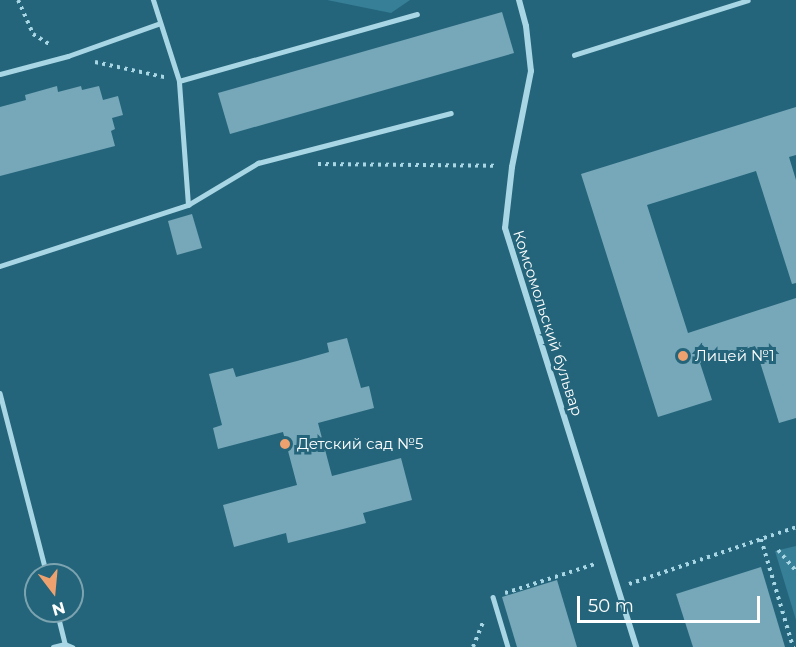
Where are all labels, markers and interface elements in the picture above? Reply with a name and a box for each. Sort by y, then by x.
street label: Комсомольский бульвар [509,228,587,418]
place label: Лицей №1 [695,347,775,365]
marker: Лицей №1 [676,349,690,363]
place label: Детский сад №5 [297,435,423,453]
marker: Детский сад №5 [278,437,292,451]
north arrow [24,563,84,623]
scale bar [580,584,763,622]
text: 50 m [588,595,634,617]
text: N [50,598,67,620]

